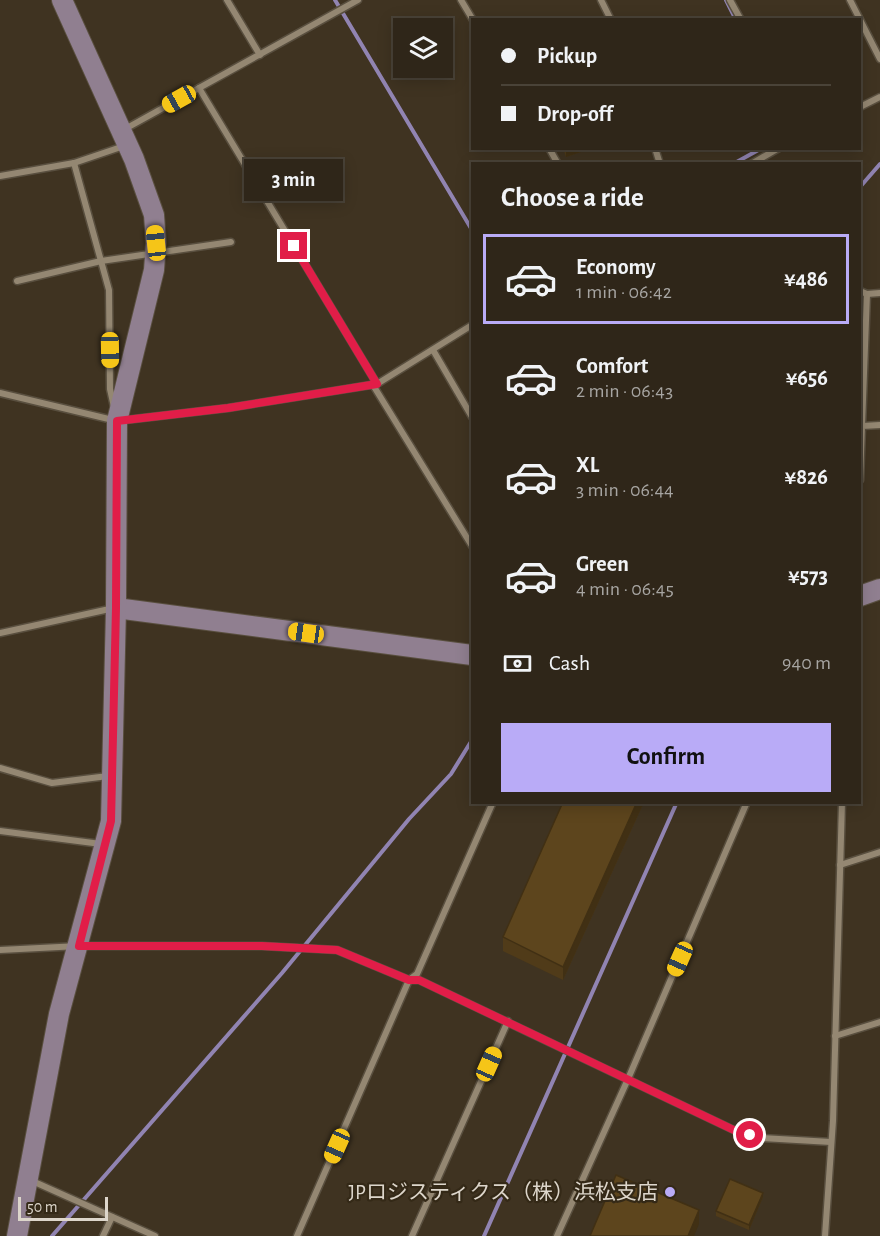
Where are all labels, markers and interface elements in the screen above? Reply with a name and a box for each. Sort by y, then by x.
map controls [393,18,453,78]
button: layers [393,18,453,78]
text: Pickup [537,45,597,67]
car [159,82,199,116]
text: Drop-off [537,103,613,125]
callout: 3 min [244,159,344,201]
text: 3 min [272,170,315,190]
text: Choose a ride [501,184,644,211]
car [145,224,167,262]
route end [280,232,307,259]
icon: car [504,252,558,306]
text: Economy [576,256,656,278]
text: ¥486 [784,268,828,290]
text: 1 min · 06:42 [576,282,672,302]
car [101,332,119,368]
icon: car [504,351,558,405]
text: Comfort [576,355,648,377]
text: ¥656 [786,367,828,389]
text: 2 min · 06:43 [576,381,673,401]
icon: car [504,450,558,504]
text: XL [576,454,599,476]
text: ¥826 [785,466,828,488]
text: 3 min · 06:44 [576,480,674,500]
icon: car [504,549,558,603]
text: Green [576,553,629,575]
text: ¥573 [788,565,828,587]
text: 4 min · 06:45 [576,579,674,599]
car [287,622,325,644]
icon: cash [501,647,534,680]
text: Cash [549,652,590,674]
text: 940 m [782,653,831,673]
button: Confirm [501,723,831,792]
car [664,939,696,979]
car [473,1044,505,1084]
route start [736,1121,763,1148]
car [321,1126,353,1166]
place label: JPロジスティクス（株）浜松支店 [348,1181,658,1203]
marker: JPロジスティクス（株）浜松支店 [663,1185,677,1199]
scale bar [18,1194,108,1222]
text: 50 m [27,1199,58,1215]

